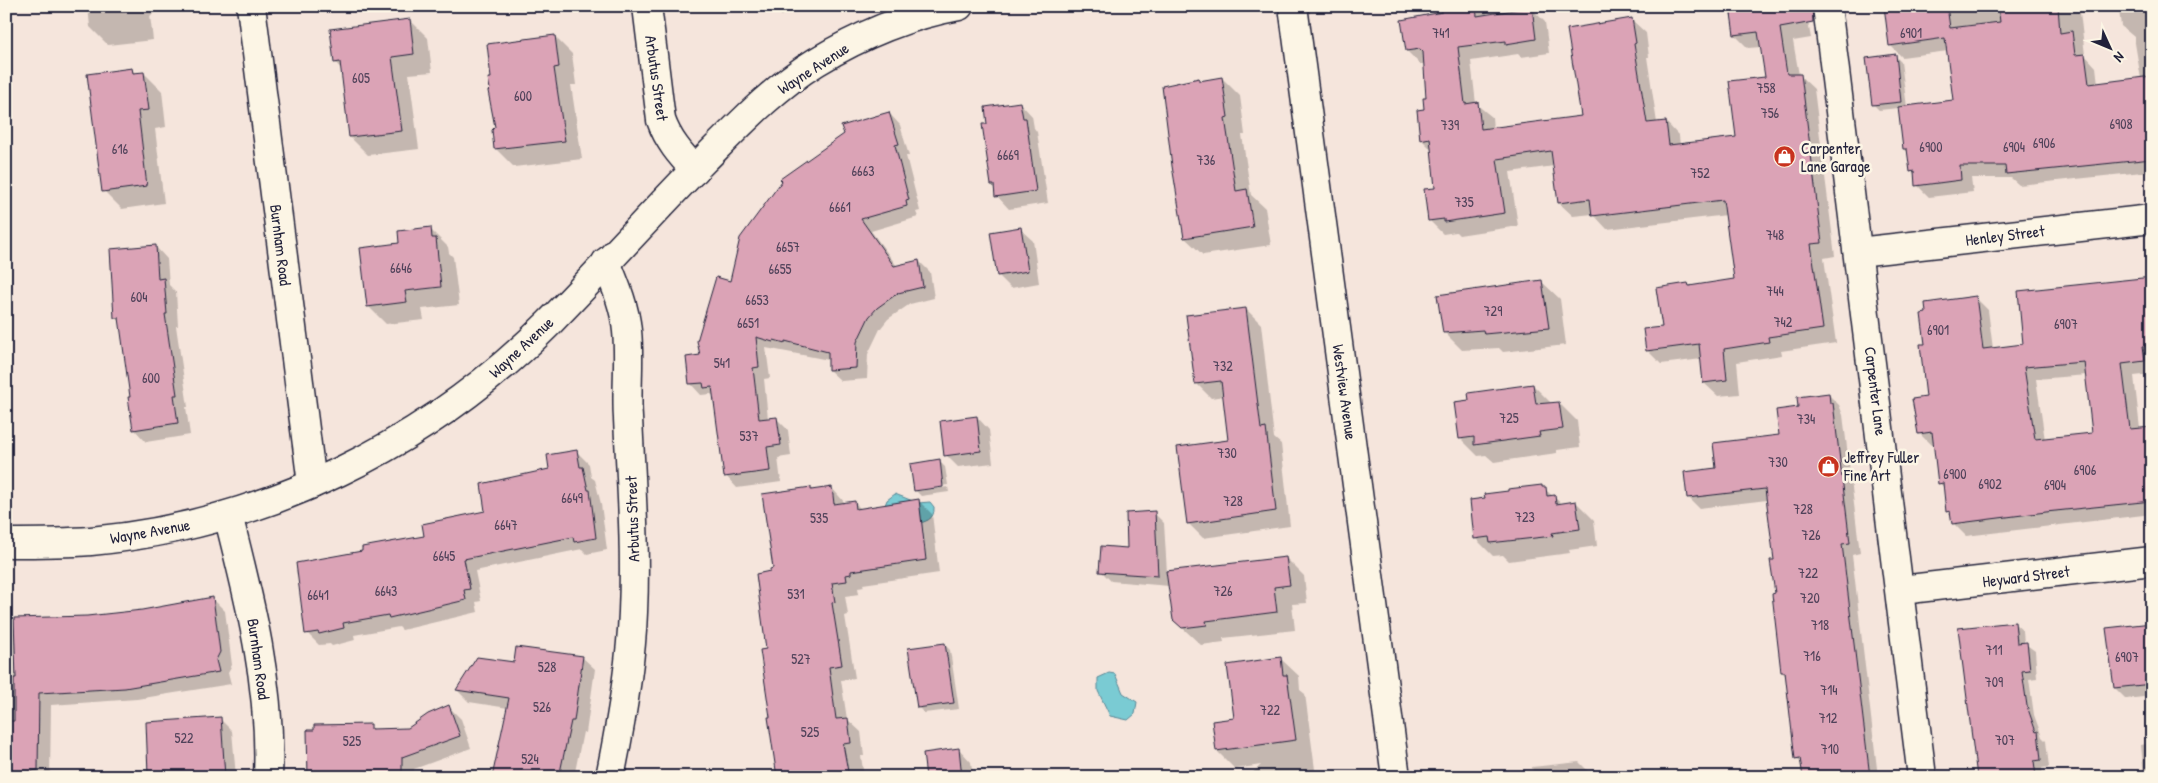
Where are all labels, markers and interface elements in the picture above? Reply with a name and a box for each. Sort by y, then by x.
north arrow [2086,22,2136,72]
house number: 741 [1432,23,1450,42]
house number: 6901 [1900,23,1922,42]
street label: Arbutus Street [640,34,674,123]
street label: Wayne Avenue [773,36,853,99]
text: N [2110,48,2129,67]
house number: 605 [352,68,370,87]
house number: 758 [1757,78,1775,97]
house number: 600 [514,86,532,105]
house number: 756 [1761,103,1780,122]
house number: 6908 [2109,114,2133,133]
house number: 739 [1441,115,1459,134]
house number: 6906 [2033,133,2056,152]
place label: Carpenter Lane Garage [1801,137,1871,177]
house number: 6900 [1919,137,1943,156]
house number: 6904 [2003,137,2025,156]
house number: 616 [112,139,129,158]
house number: 6669 [997,145,1019,164]
shop icon: Carpenter Lane Garage [1773,145,1797,169]
house number: 736 [1197,150,1216,169]
house number: 6663 [851,161,875,180]
house number: 752 [1690,163,1710,182]
house number: 735 [1454,192,1474,211]
house number: 6661 [829,197,851,216]
street label: Burnham Road [265,203,297,287]
street label: Henley Street [1964,219,2046,251]
house number: 748 [1766,225,1784,244]
house number: 6657 [776,237,800,256]
house number: 6646 [390,258,412,277]
house number: 6655 [768,259,792,278]
house number: 744 [1766,281,1784,300]
house number: 604 [130,287,148,306]
house number: 6653 [745,290,769,309]
house number: 729 [1484,301,1502,320]
street label: Wayne Avenue [484,311,558,383]
house number: 742 [1774,312,1793,331]
house number: 6651 [737,313,759,332]
house number: 6907 [2054,314,2078,333]
house number: 6901 [1927,320,1949,339]
street label: Westview Avenue [1327,343,1363,442]
street label: Carpenter Lane [1860,345,1892,437]
house number: 541 [714,353,730,372]
house number: 732 [1213,356,1233,375]
house number: 600 [142,368,160,387]
house number: 725 [1499,408,1519,427]
house number: 734 [1797,409,1815,428]
house number: 537 [739,426,759,445]
house number: 730 [1217,443,1237,462]
place label: Jeffrey Fuller Fine Art [1843,446,1920,486]
house number: 730 [1768,452,1788,471]
shop icon: Jeffrey Fuller Fine Art [1816,454,1840,478]
house number: 6906 [2074,460,2097,479]
house number: 6900 [1943,464,1967,483]
house number: 6902 [1978,474,2002,493]
street label: Arbutus Street [619,475,644,562]
house number: 6904 [2044,475,2066,494]
house number: 6649 [561,488,583,507]
house number: 728 [1223,491,1243,510]
house number: 728 [1793,499,1813,518]
house number: 723 [1515,507,1535,526]
house number: 535 [810,508,828,527]
street label: Wayne Avenue [108,513,192,549]
house number: 6647 [494,515,518,534]
house number: 726 [1801,525,1821,544]
house number: 6645 [433,546,455,565]
street label: Heyward Street [1981,560,2071,592]
house number: 722 [1798,563,1818,582]
house number: 6643 [375,581,397,600]
house number: 726 [1213,581,1233,600]
house number: 531 [787,584,805,603]
house number: 6641 [307,585,329,604]
house number: 720 [1800,588,1820,607]
house number: 718 [1811,615,1829,634]
street label: Burnham Road [242,617,276,701]
house number: 711 [1985,640,2003,659]
house number: 716 [1803,646,1821,665]
house number: 6907 [2115,647,2139,666]
house number: 527 [791,649,811,668]
house number: 528 [538,657,556,676]
house number: 709 [1985,672,2003,691]
house number: 714 [1820,680,1838,699]
house number: 526 [533,697,551,716]
house number: 722 [1260,700,1280,719]
house number: 712 [1819,708,1838,727]
house number: 525 [801,722,819,741]
house number: 522 [174,728,194,747]
house number: 707 [1995,730,2015,749]
house number: 525 [343,731,361,750]
house number: 710 [1821,739,1839,758]
house number: 524 [521,749,539,768]

